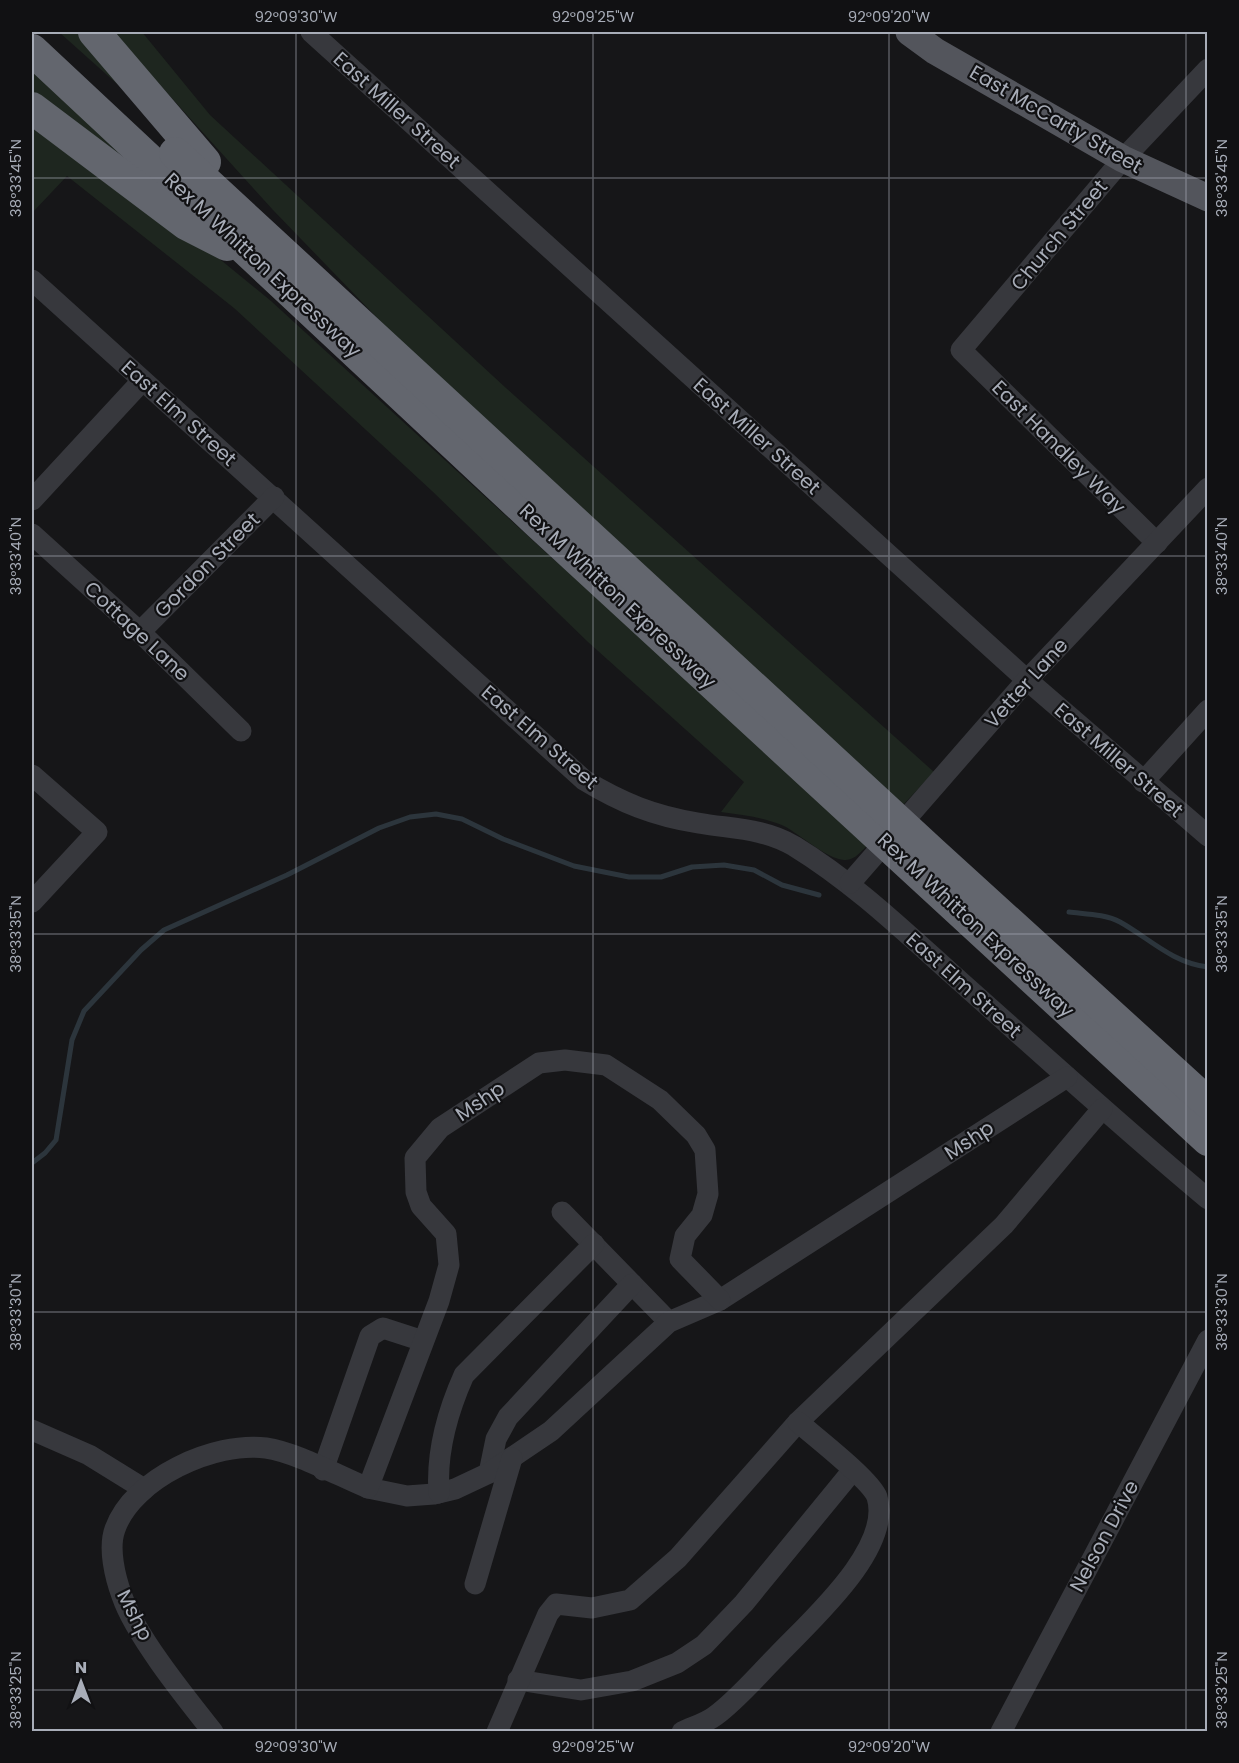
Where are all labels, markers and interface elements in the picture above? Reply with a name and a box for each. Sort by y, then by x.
text: 92°09'30"W [255,6,338,27]
text: 92°09'25"W [552,6,635,27]
text: 92°09'20"W [848,6,931,27]
street label: East Miller Street [327,45,467,175]
street label: East McCarty Street [965,58,1147,180]
text: 38°33'45"N [5,139,26,217]
text: 38°33'45"N [1211,139,1232,217]
street label: Rex M Whitton Expressway [158,166,368,364]
street label: Church Street [1004,173,1114,297]
street label: East Elm Street [115,354,243,472]
street label: East Miller Street [687,371,827,501]
street label: East Handley Way [986,374,1132,520]
street label: Rex M Whitton Expressway [513,497,723,695]
street label: Gordon Street [148,506,266,624]
text: 38°33'40"N [5,517,26,595]
text: 38°33'40"N [1211,517,1232,595]
street label: Cottage Lane [78,575,196,687]
street label: Vetter Lane [978,632,1074,734]
street label: East Elm Street [476,678,604,796]
street label: East Miller Street [1048,696,1190,824]
street label: Rex M Whitton Expressway [871,826,1081,1024]
text: 38°33'35"N [5,895,26,973]
text: 38°33'35"N [1211,895,1232,973]
street label: East Elm Street [900,926,1028,1044]
street label: Mshp [450,1074,510,1128]
street label: Mshp [939,1114,999,1166]
text: 38°33'30"N [5,1273,26,1351]
text: 38°33'30"N [1211,1273,1232,1351]
street label: Nelson Drive [1063,1475,1145,1597]
street label: Mshp [110,1585,160,1645]
text: 38°33'25"N [5,1651,26,1729]
text: 38°33'25"N [1211,1651,1232,1729]
north arrow [51,1652,111,1712]
text: N [75,1656,87,1679]
text: 92°09'30"W [255,1736,338,1757]
text: 92°09'25"W [552,1736,635,1757]
text: 92°09'20"W [848,1736,931,1757]

